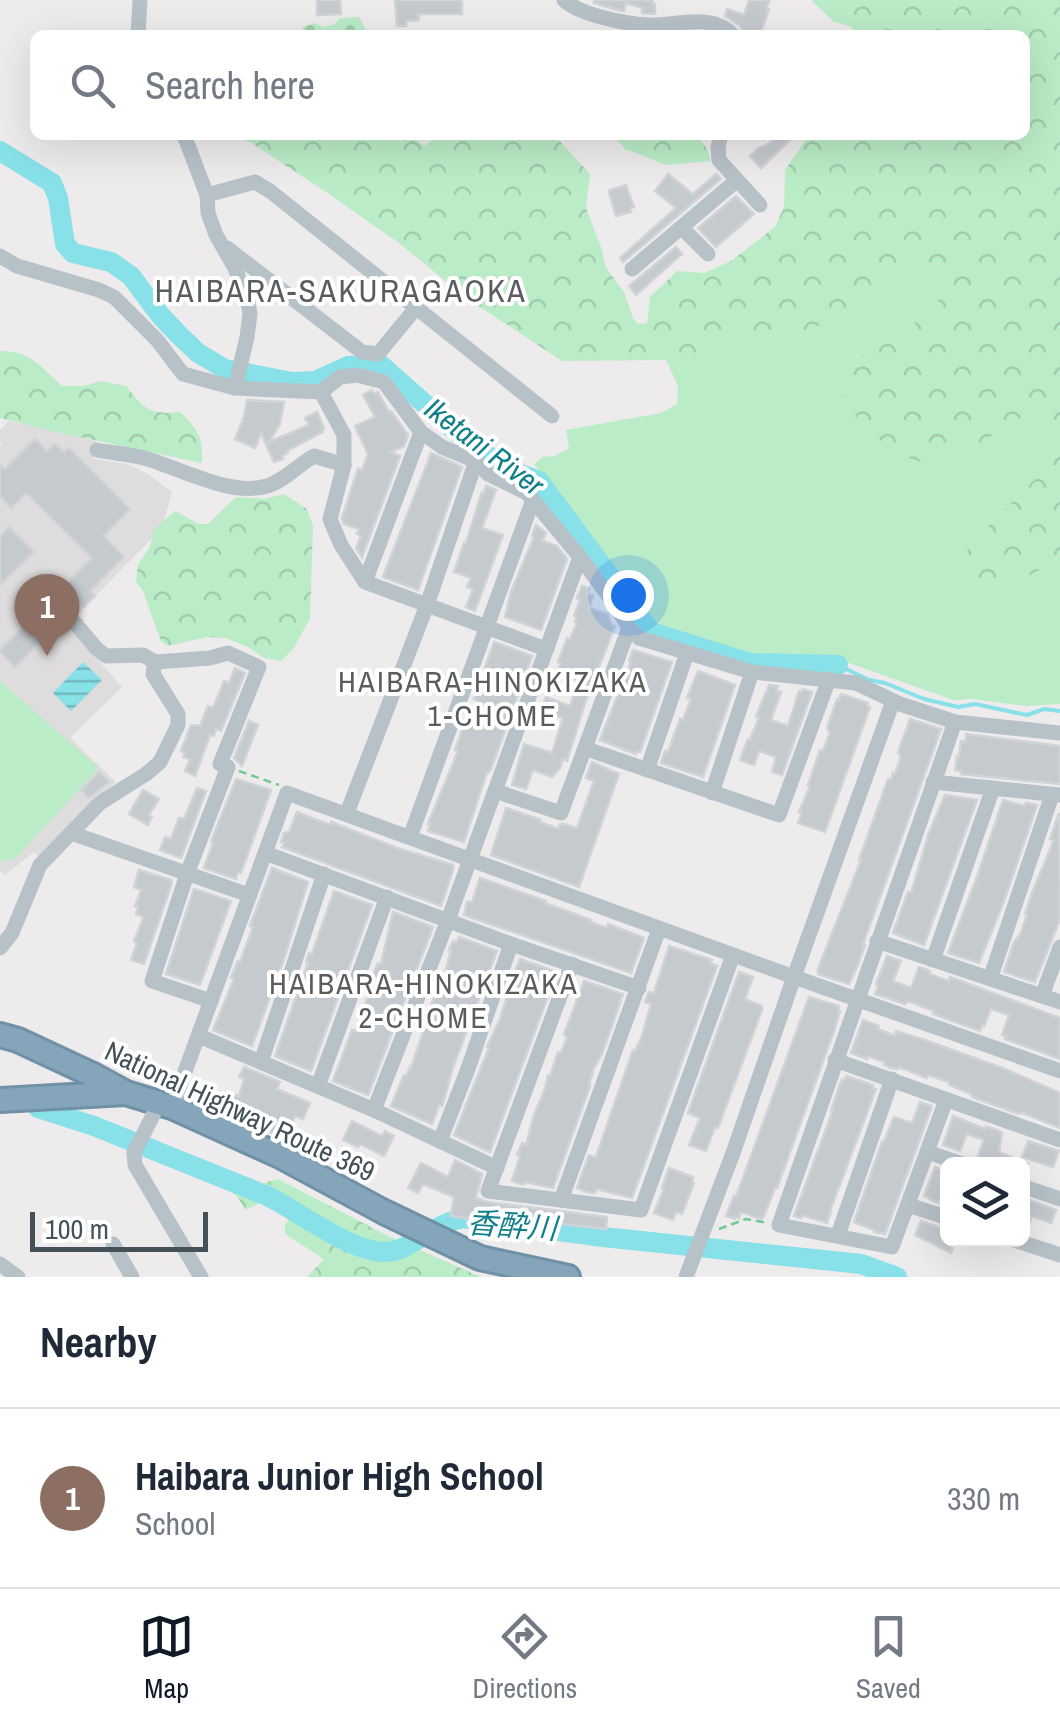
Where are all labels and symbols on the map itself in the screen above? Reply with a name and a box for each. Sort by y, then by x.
district label: HAIBARA-SAKURAGAOKA [155,269,527,312]
water label: Iketani River [417,388,553,505]
your location [603,570,654,621]
pin: 1 [15,574,80,656]
district label: HAIBARA-HINOKIZAKA 1-CHOME [338,661,648,735]
district label: HAIBARA-HINOKIZAKA 2-CHOME [269,963,579,1037]
street label: National Highway Route 369 [99,1032,381,1190]
water label: 香酔川 [466,1202,561,1248]
scale bar [30,1207,208,1252]

